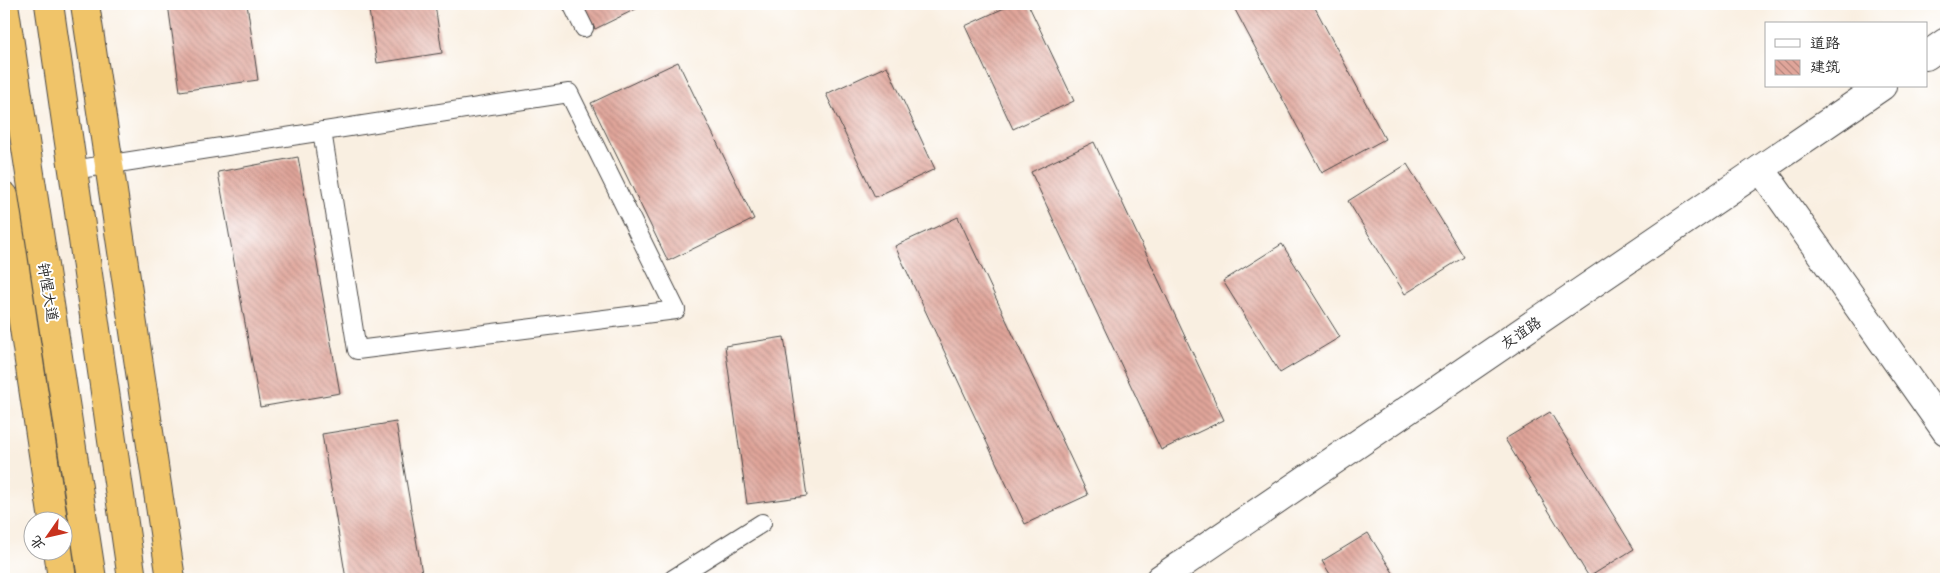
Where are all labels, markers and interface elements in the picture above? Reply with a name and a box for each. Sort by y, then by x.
legend [1765,22,1928,88]
text: 道路 [1810,34,1840,56]
text: 建筑 [1810,58,1840,80]
street label: 钟惺大道 [30,261,62,324]
street label: 友谊路 [1497,313,1547,356]
north arrow [22,510,72,560]
text: 北 [27,531,51,554]

